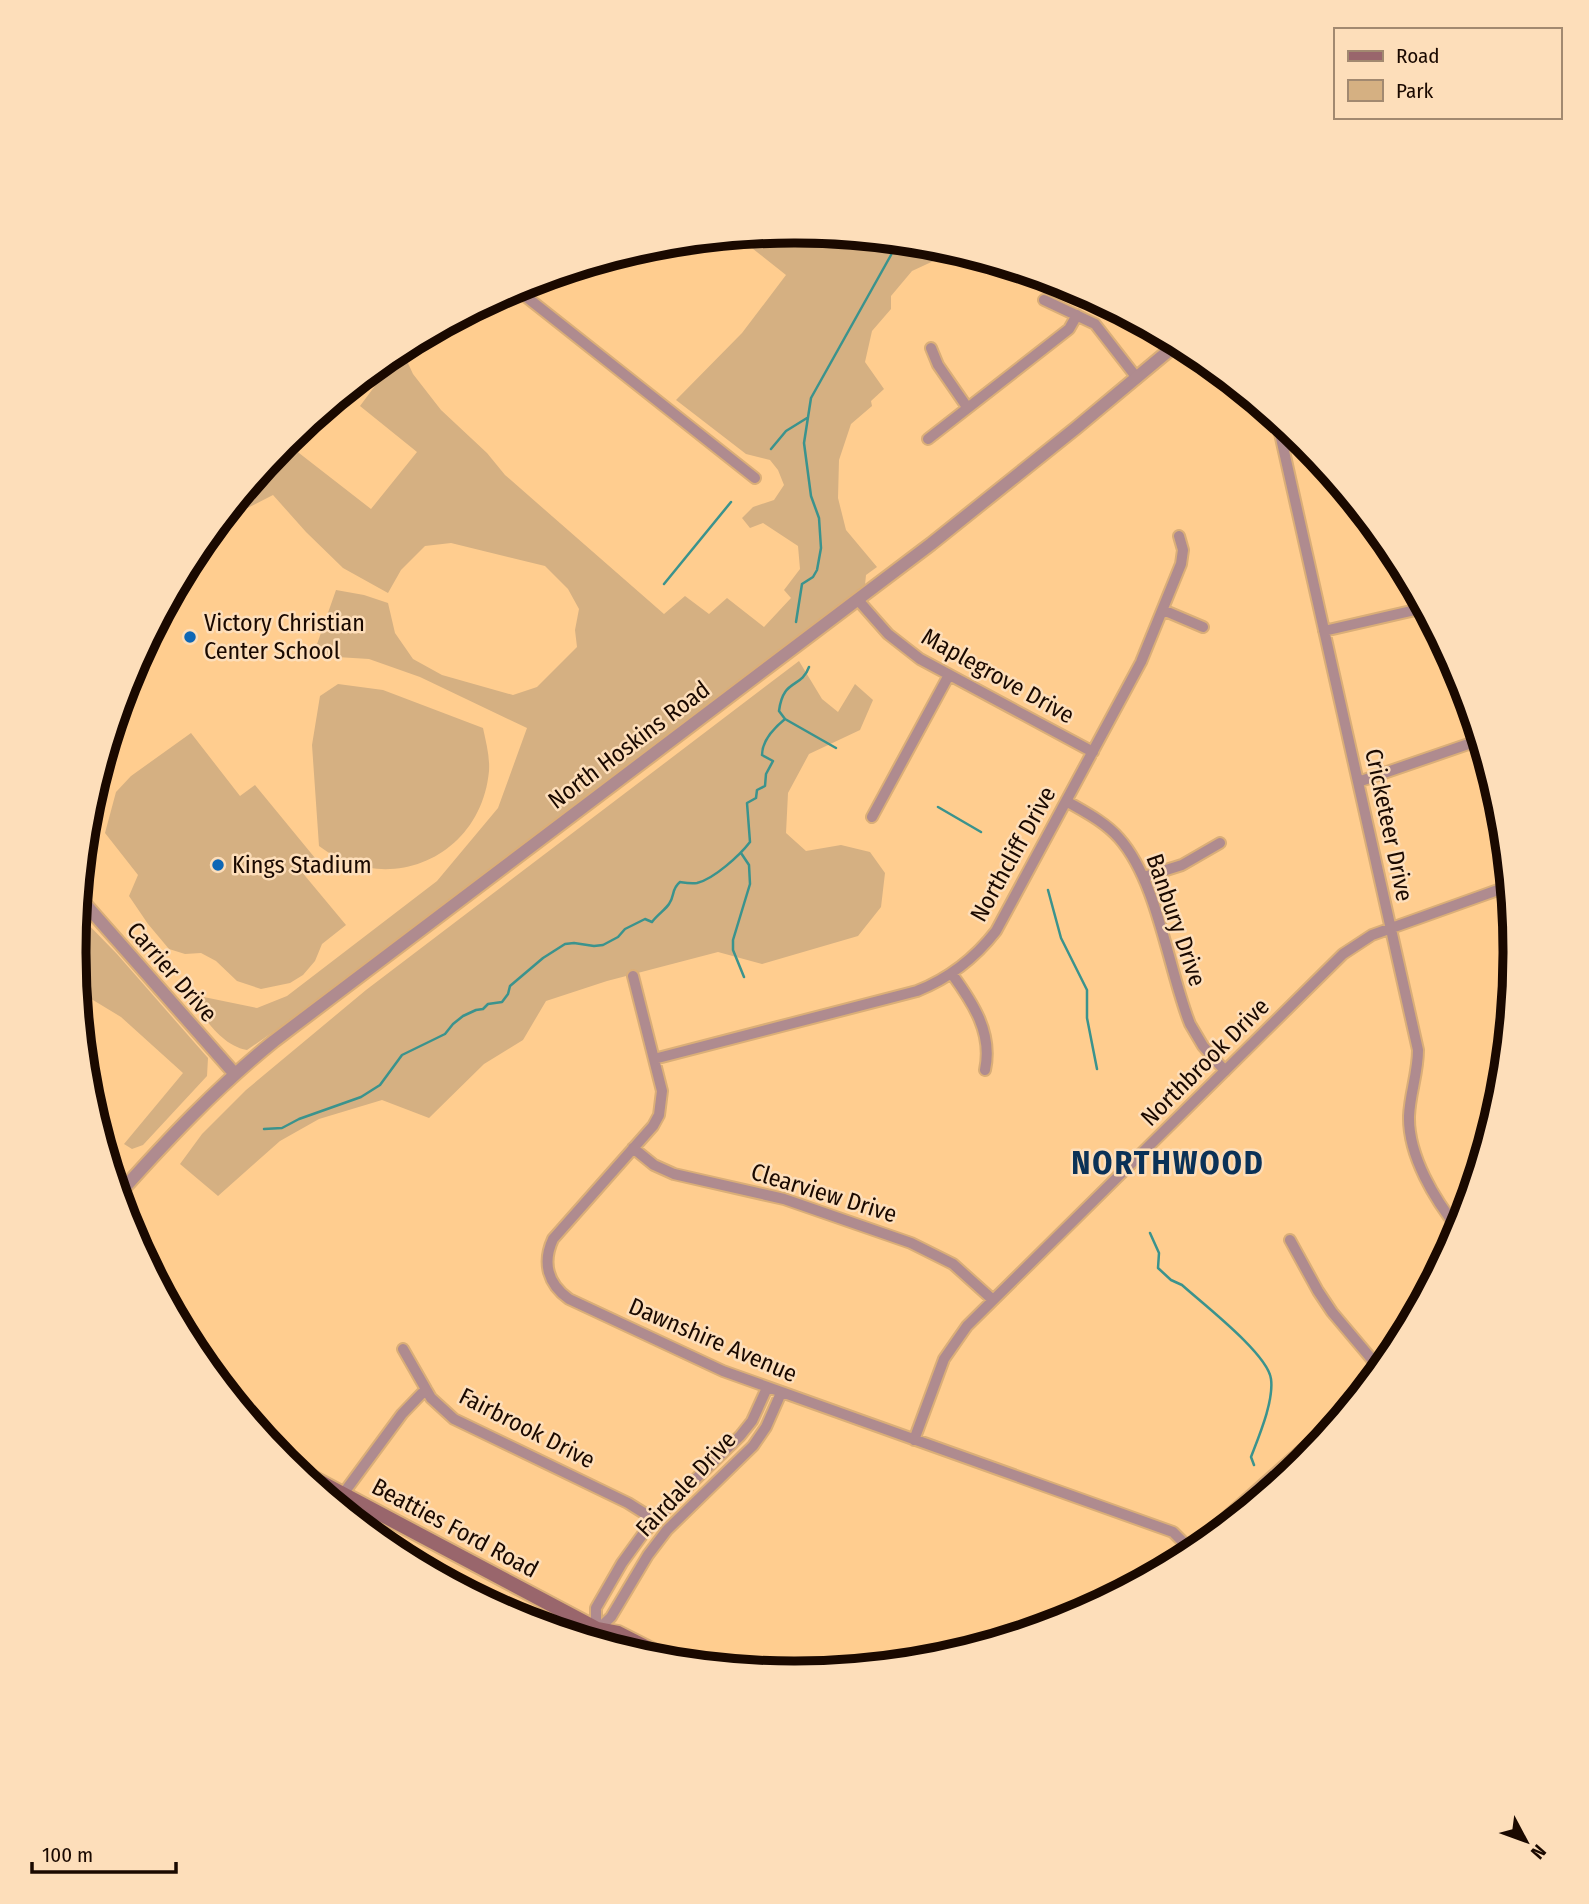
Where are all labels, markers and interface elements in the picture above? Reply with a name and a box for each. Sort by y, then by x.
legend [1334,28,1561,119]
text: Road [1396,43,1440,69]
text: Park [1396,78,1434,104]
place label: Victory Christian Center School [204,609,365,665]
street label: Maplegrove Drive [917,623,1079,729]
marker: Victory Christian Center School [182,629,198,645]
street label: North Hoskins Road [543,675,715,815]
street label: Cricketeer Drive [1359,746,1419,904]
street label: Northcliff Drive [964,782,1062,926]
street label: Banbury Drive [1140,850,1212,990]
place label: Kings Stadium [232,851,372,879]
marker: Kings Stadium [210,857,226,873]
street label: Carrier Drive [121,916,223,1028]
street label: Northbrook Drive [1135,992,1275,1132]
district label: NORTHWOOD [1071,1144,1265,1182]
street label: Clearview Drive [748,1158,900,1228]
street label: Dawnshire Avenue [625,1292,801,1388]
street label: Fairbrook Drive [454,1382,600,1474]
street label: Fairdale Drive [630,1426,742,1542]
street label: Beatties Ford Road [367,1472,543,1584]
north arrow [1491,1806,1561,1876]
scale bar [32,1830,175,1874]
text: N [1526,1840,1551,1864]
text: 100 m [42,1842,93,1868]

